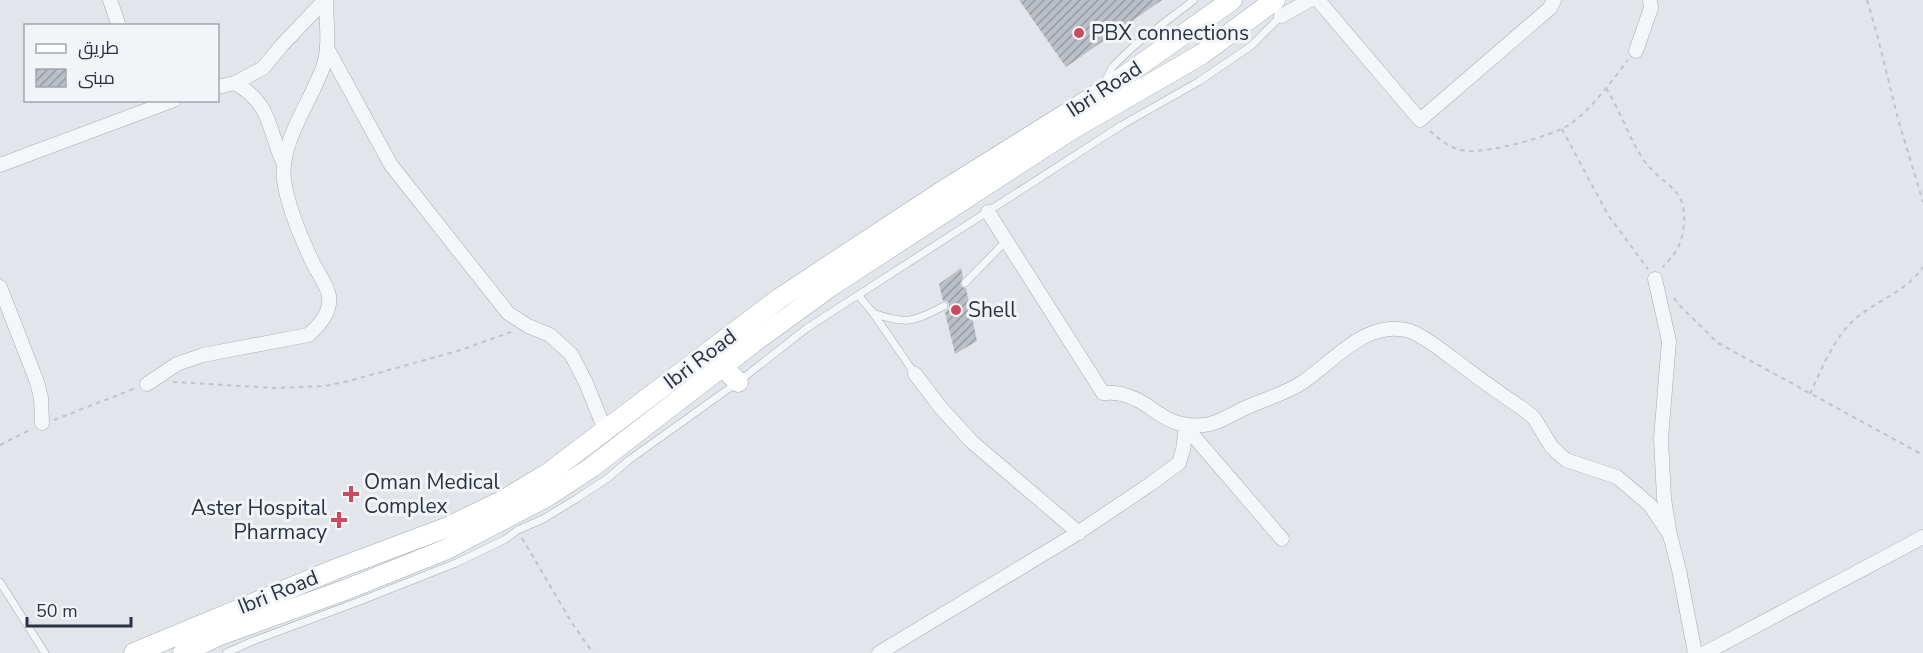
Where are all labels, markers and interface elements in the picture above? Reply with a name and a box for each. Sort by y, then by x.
place label: PBX connections [1091,19,1249,47]
legend [24,24,219,102]
marker: PBX connections [1072,26,1086,40]
text: طريق [78,36,119,60]
street label: Ibri Road [1061,54,1147,124]
text: مبنى [78,66,115,90]
place label: Shell [968,296,1017,324]
marker: Shell [949,303,963,317]
street label: Ibri Road [658,322,742,396]
place label: Oman Medical Complex [364,468,501,520]
marker: Oman Medical Complex [342,485,360,503]
place label: Aster Hospital Pharmacy [191,494,328,546]
marker: Aster Hospital Pharmacy [332,513,346,527]
street label: Ibri Road [234,563,322,621]
scale bar [27,590,130,628]
text: 50 m [36,599,78,623]

